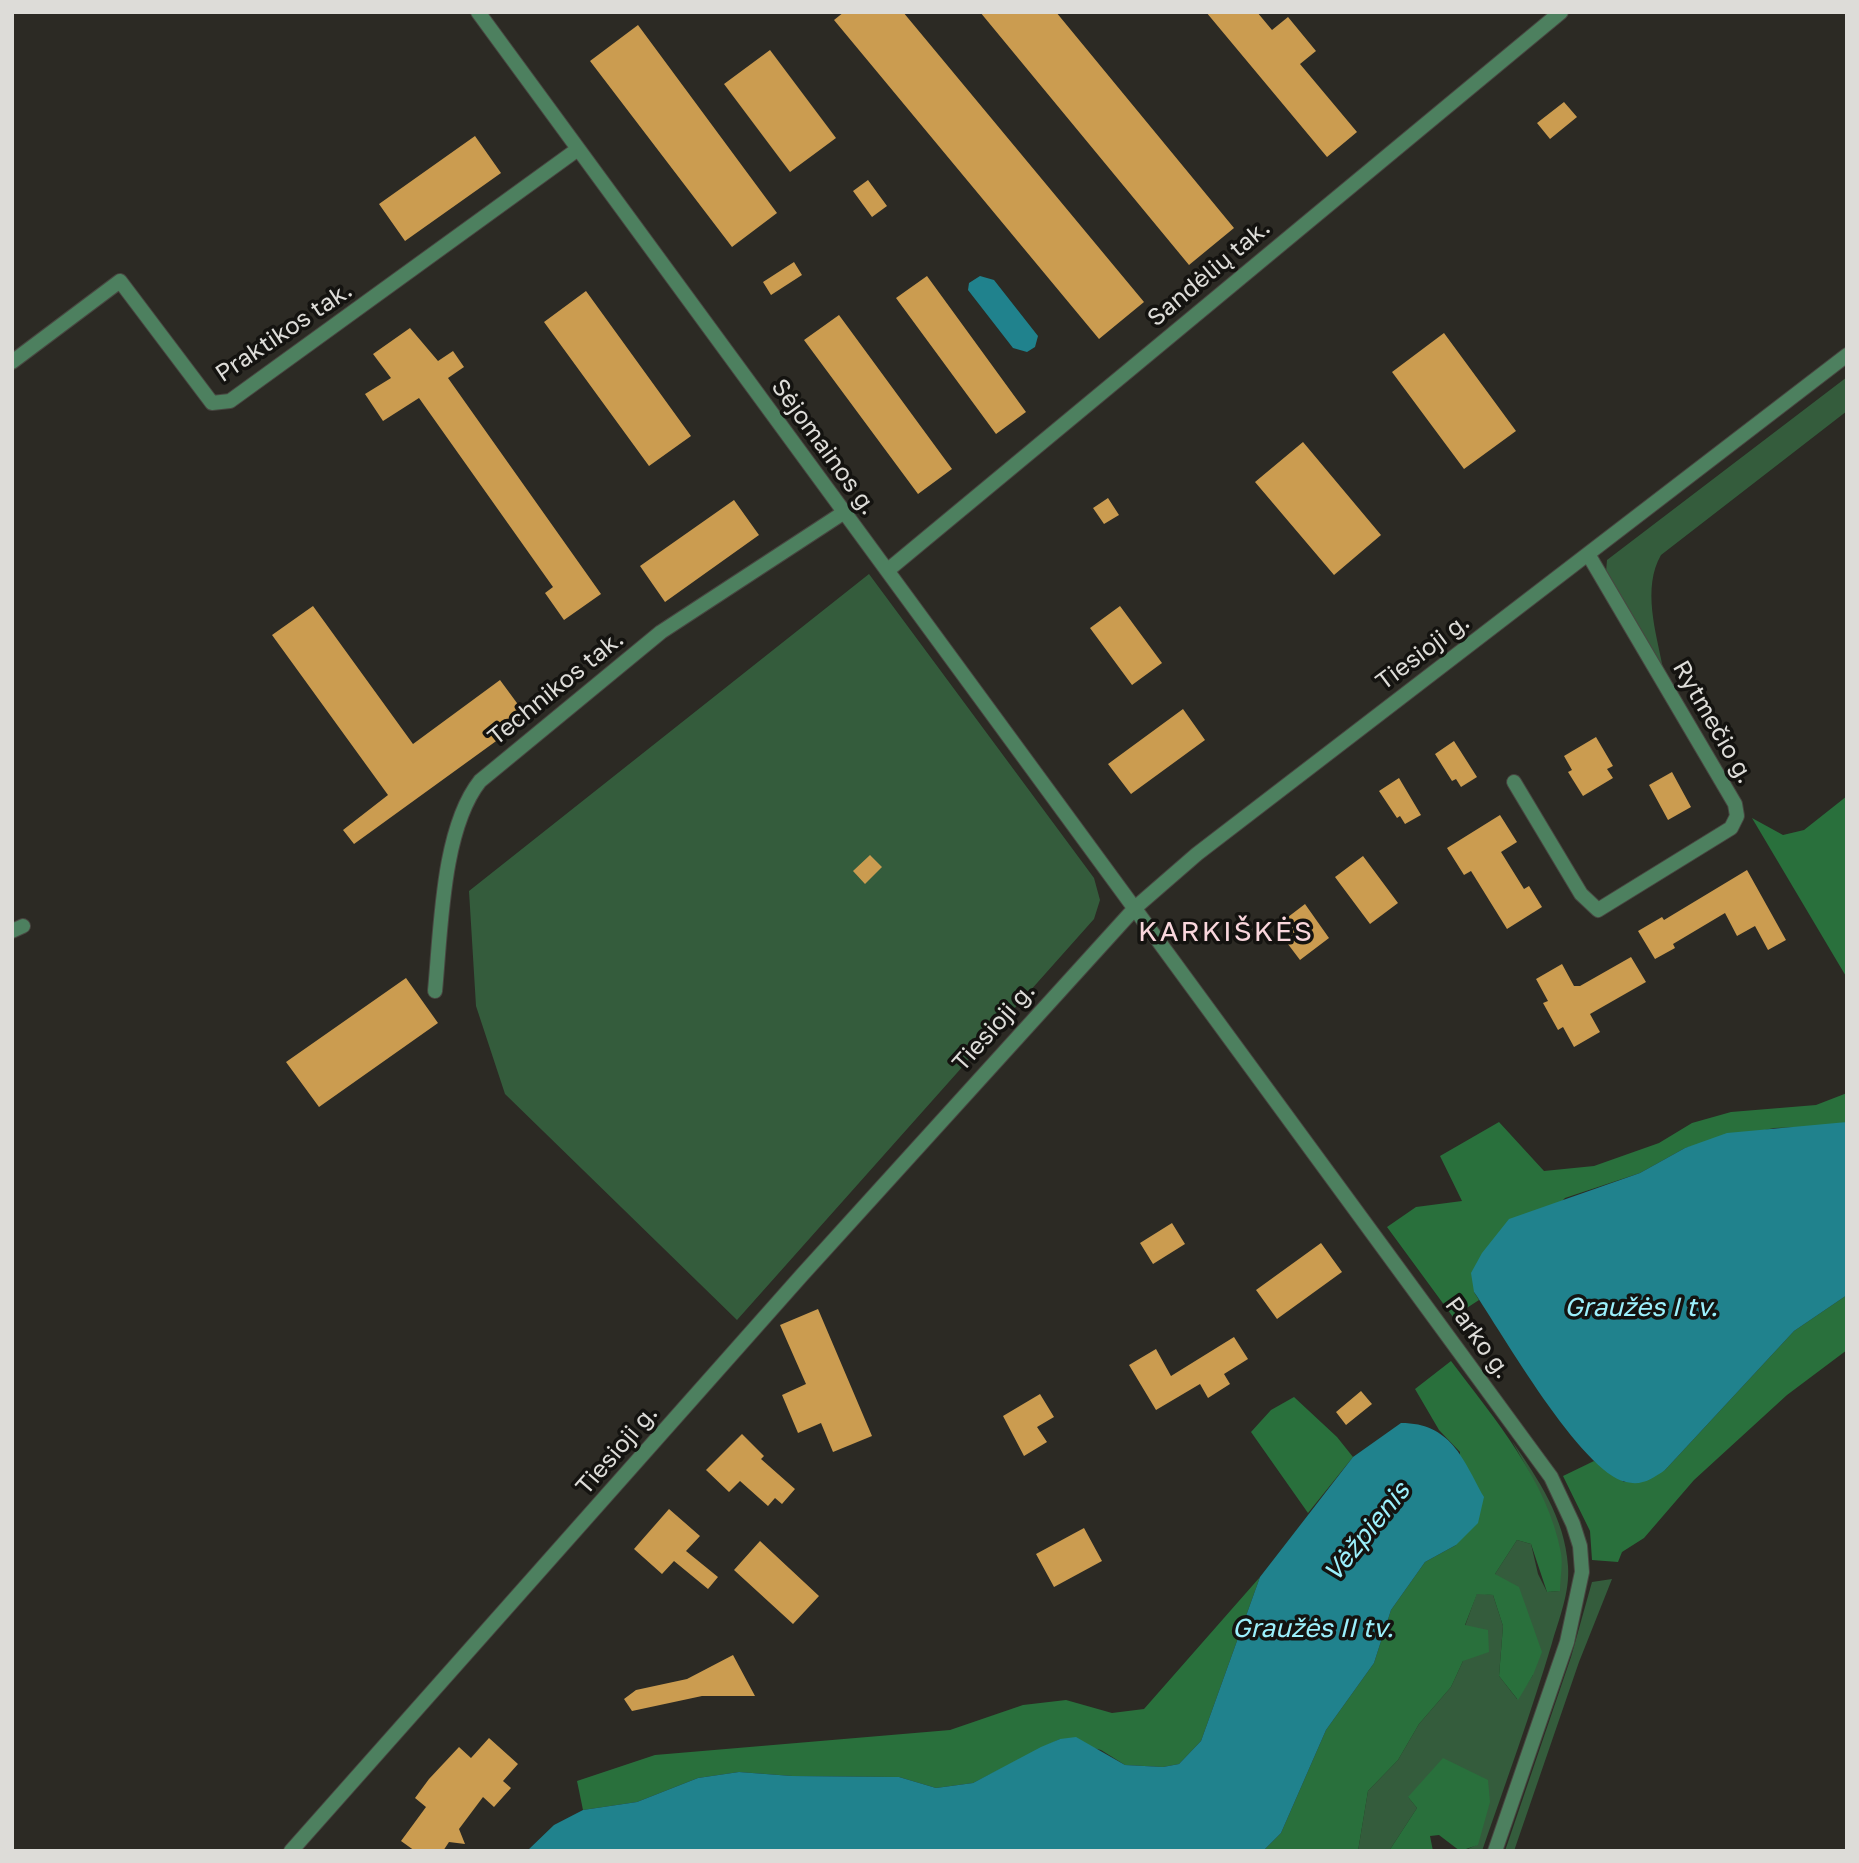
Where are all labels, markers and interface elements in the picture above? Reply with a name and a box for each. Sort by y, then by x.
street label: Sandėlių tak. [1142,213,1276,333]
street label: Praktikos tak. [210,276,358,388]
street label: Sėjomainos g. [765,373,883,521]
street label: Tiesioji g. [1371,608,1475,696]
street label: Technikos tak. [482,625,630,751]
street label: Rytmečio g. [1666,655,1760,789]
district label: KARKIŠKĖS [1139,915,1313,949]
street label: Tiesioji g. [947,977,1041,1077]
street label: Parko g. [1439,1292,1517,1384]
water label: Graužės I tv. [1564,1292,1718,1324]
street label: Tiesioji g. [570,1399,664,1501]
water label: Vėžpienis [1317,1476,1417,1588]
water label: Graužės II tv. [1232,1613,1394,1645]

